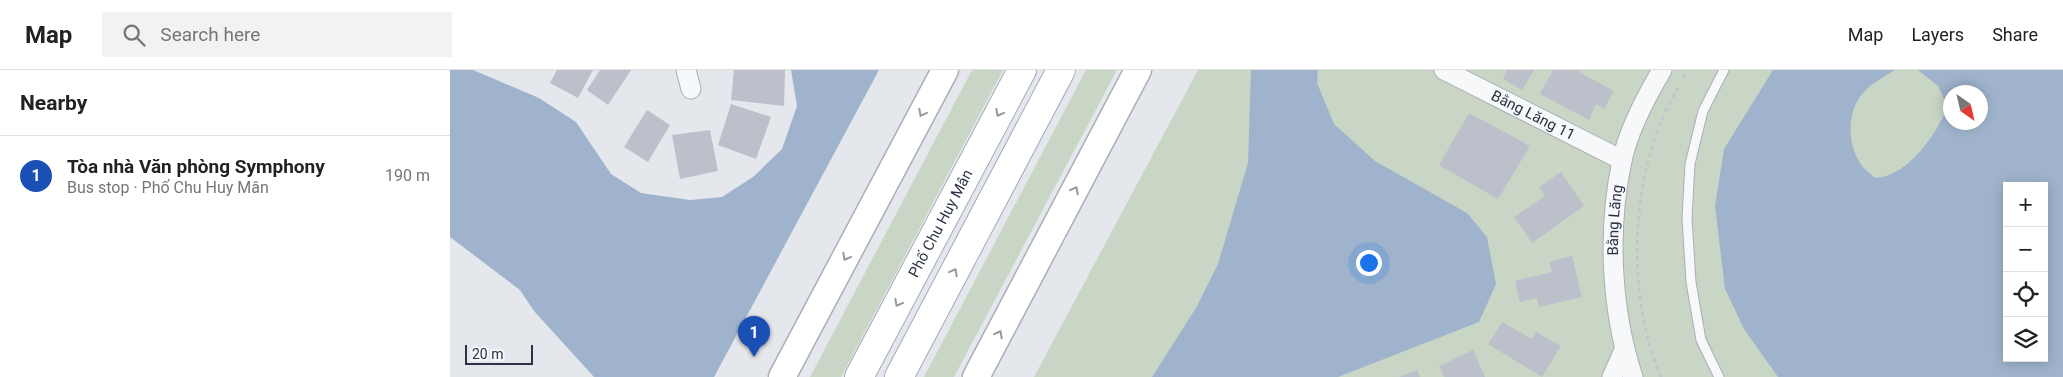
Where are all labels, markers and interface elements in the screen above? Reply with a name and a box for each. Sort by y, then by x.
search box [102,12,452,57]
text: Map [25,21,72,49]
icon: search [120,21,148,49]
text: Search here [160,23,260,46]
text: Map [1848,24,1883,45]
text: Layers [1911,24,1964,45]
text: Share [1992,24,2038,45]
north arrow [1943,85,1988,130]
street label: Bằng Lăng 11 [1488,86,1578,144]
text: Nearby [20,91,87,115]
one-way arrow [918,108,928,117]
one-way arrow [995,108,1005,117]
text: Tòa nhà Văn phòng Symphony [67,155,325,178]
text: 1 [31,166,41,185]
text: 190 m [385,166,430,185]
street label: Phố Chu Huy Mân [905,166,977,280]
text: Bus stop · Phố Chu Huy Mân [67,178,269,197]
map controls [2003,182,2048,362]
button: + [2003,182,2048,227]
street label: Bằng Lăng [1604,183,1627,256]
one-way arrow [1069,186,1079,195]
button: − [2003,227,2048,272]
your location [1356,250,1382,276]
one-way arrow [842,251,852,260]
one-way arrow [948,268,958,277]
button: locate [2003,272,2048,317]
one-way arrow [894,298,904,307]
pin: 1 [738,316,770,357]
button: layers [2003,317,2048,362]
one-way arrow [993,330,1003,339]
scale bar [465,342,532,365]
text: 20 m [472,346,504,362]

